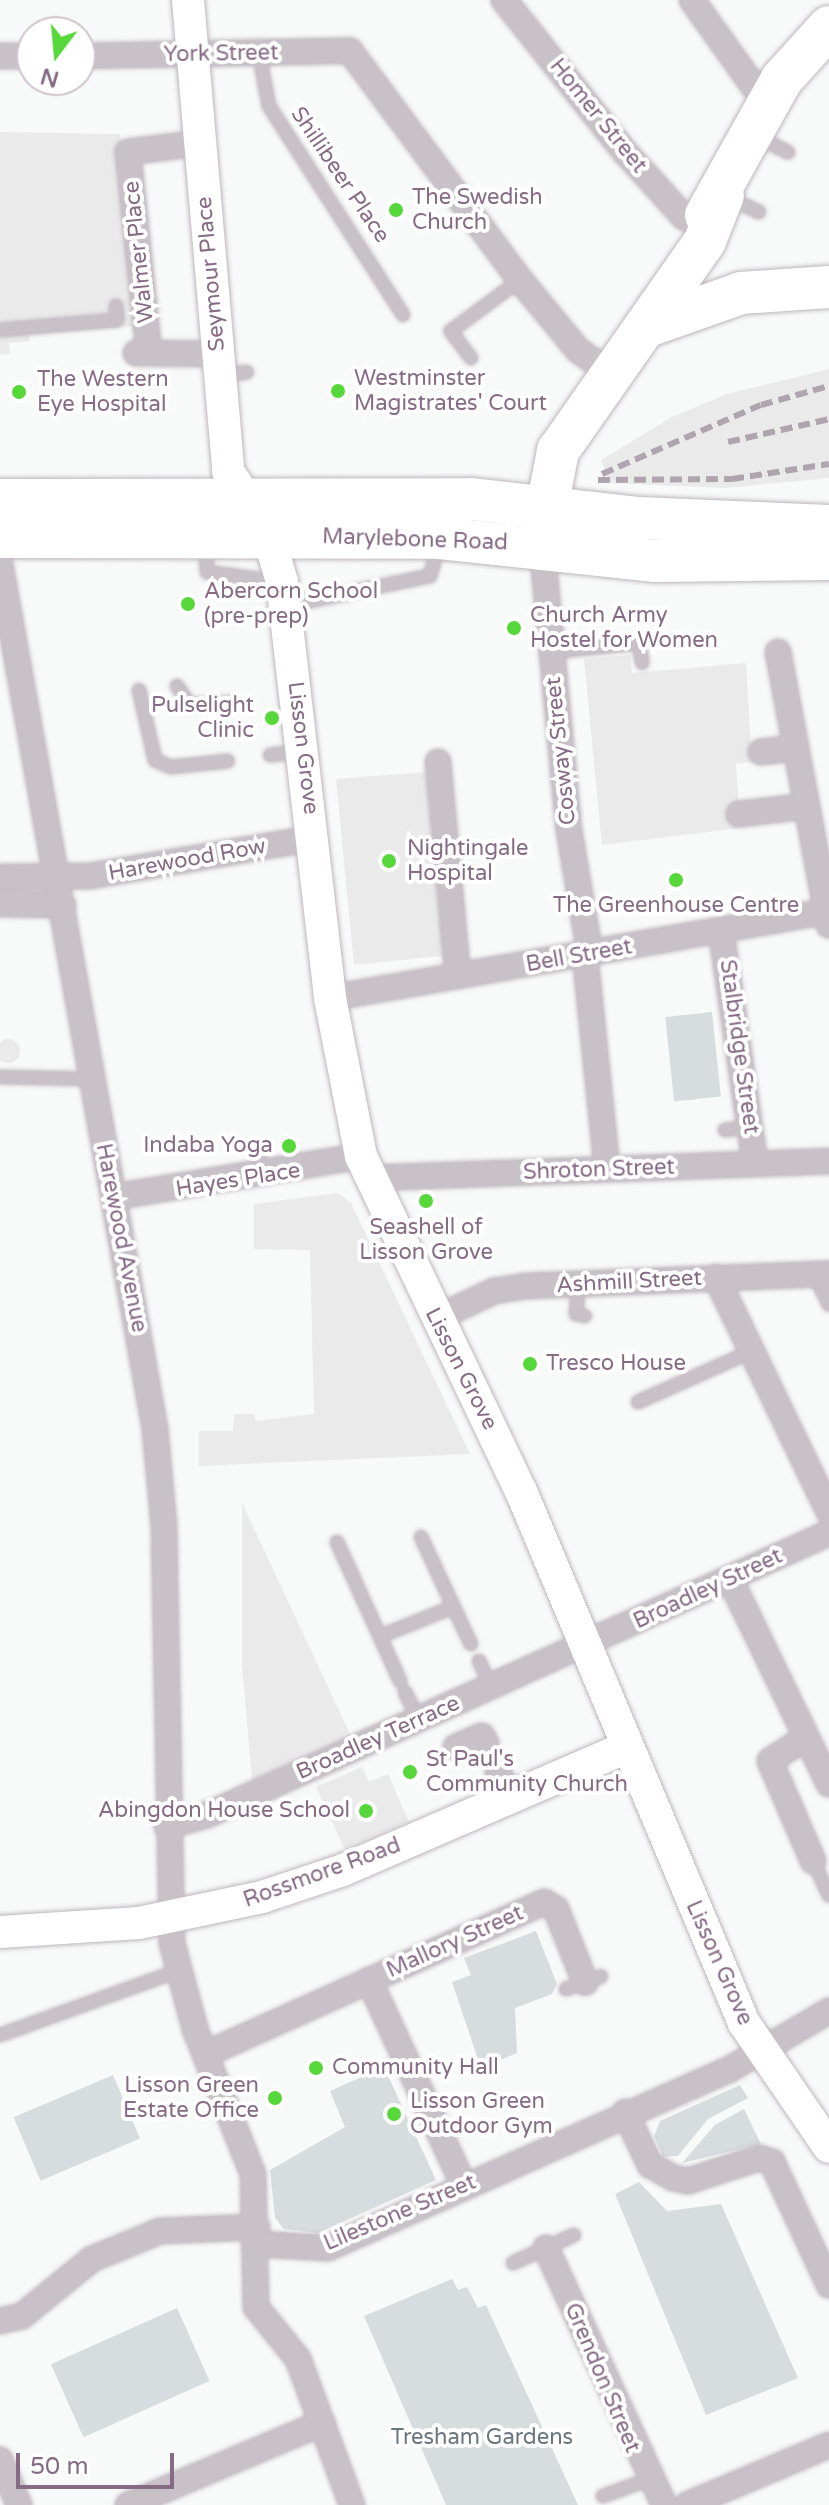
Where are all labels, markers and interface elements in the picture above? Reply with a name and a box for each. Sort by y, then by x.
north arrow [16,16,96,96]
street label: York Street [163,40,279,68]
street label: Homer Street [544,54,652,178]
text: N [38,62,62,92]
street label: Shillibeer Place [285,102,395,248]
street label: Walmer Place [118,180,160,324]
place label: The Swedish Church [412,184,543,236]
street label: Seymour Place [191,195,231,353]
marker: The Swedish Church [387,201,405,219]
place label: Westminster Magistrates' Court [354,365,547,416]
place label: The Western Eye Hospital [37,366,169,418]
marker: The Western Eye Hospital [8,381,30,403]
marker: Westminster Magistrates' Court [329,382,347,400]
street label: Marylebone Road [322,524,508,556]
place label: Abercorn School (pre-prep) [204,578,378,630]
marker: Abercorn School (pre-prep) [179,595,197,613]
place label: Church Army Hostel for Women [530,602,718,654]
marker: Church Army Hostel for Women [505,619,523,637]
street label: Cosway Street [540,676,582,826]
street label: Lisson Grove [282,680,324,816]
place label: Pulselight Clinic [151,692,254,744]
marker: Pulselight Clinic [261,707,283,729]
street label: Harewood Row [106,833,268,887]
place label: Nightingale Hospital [407,835,528,886]
marker: Nightingale Hospital [378,850,400,872]
marker: The Greenhouse Centre [667,871,685,889]
place label: The Greenhouse Centre [553,893,799,919]
street label: Bell Street [524,934,634,978]
street label: Stalbridge Street [714,958,764,1136]
place label: Indaba Yoga [143,1133,273,1159]
marker: Indaba Yoga [280,1137,298,1155]
street label: Harewood Avenue [90,1141,152,1335]
street label: Shroton Street [523,1154,675,1186]
street label: Hayes Place [174,1157,302,1203]
marker: Seashell of Lisson Grove [417,1192,435,1210]
place label: Seashell of Lisson Grove [359,1214,493,1266]
street label: Ashmill Street [556,1265,702,1299]
street label: Lisson Grove [419,1303,503,1435]
place label: Tresco House [546,1351,686,1377]
marker: Tresco House [521,1355,539,1373]
street label: Broadley Street [629,1543,787,1635]
street label: Broadley Terrace [292,1690,464,1786]
place label: St Paul's Community Church [426,1746,628,1798]
marker: St Paul's Community Church [401,1763,419,1781]
place label: Abingdon House School [98,1798,350,1824]
marker: Abingdon House School [357,1802,375,1820]
street label: Rossmore Road [240,1832,404,1914]
street label: Lisson Grove [680,1897,758,2029]
street label: Mallory Street [383,1900,527,1984]
place label: Community Hall [332,2055,499,2081]
marker: Community Hall [307,2059,325,2077]
place label: Lisson Green Estate Office [123,2072,259,2124]
place label: Lisson Green Outdoor Gym [410,2088,553,2140]
marker: Lisson Green Estate Office [266,2089,284,2107]
marker: Lisson Green Outdoor Gym [385,2105,403,2123]
street label: Lilestone Street [320,2169,480,2257]
street label: Grendon Street [559,2299,645,2457]
park label: Tresham Gardens [391,2425,573,2451]
scale bar [20,2437,178,2487]
text: 50 m [30,2452,88,2481]

